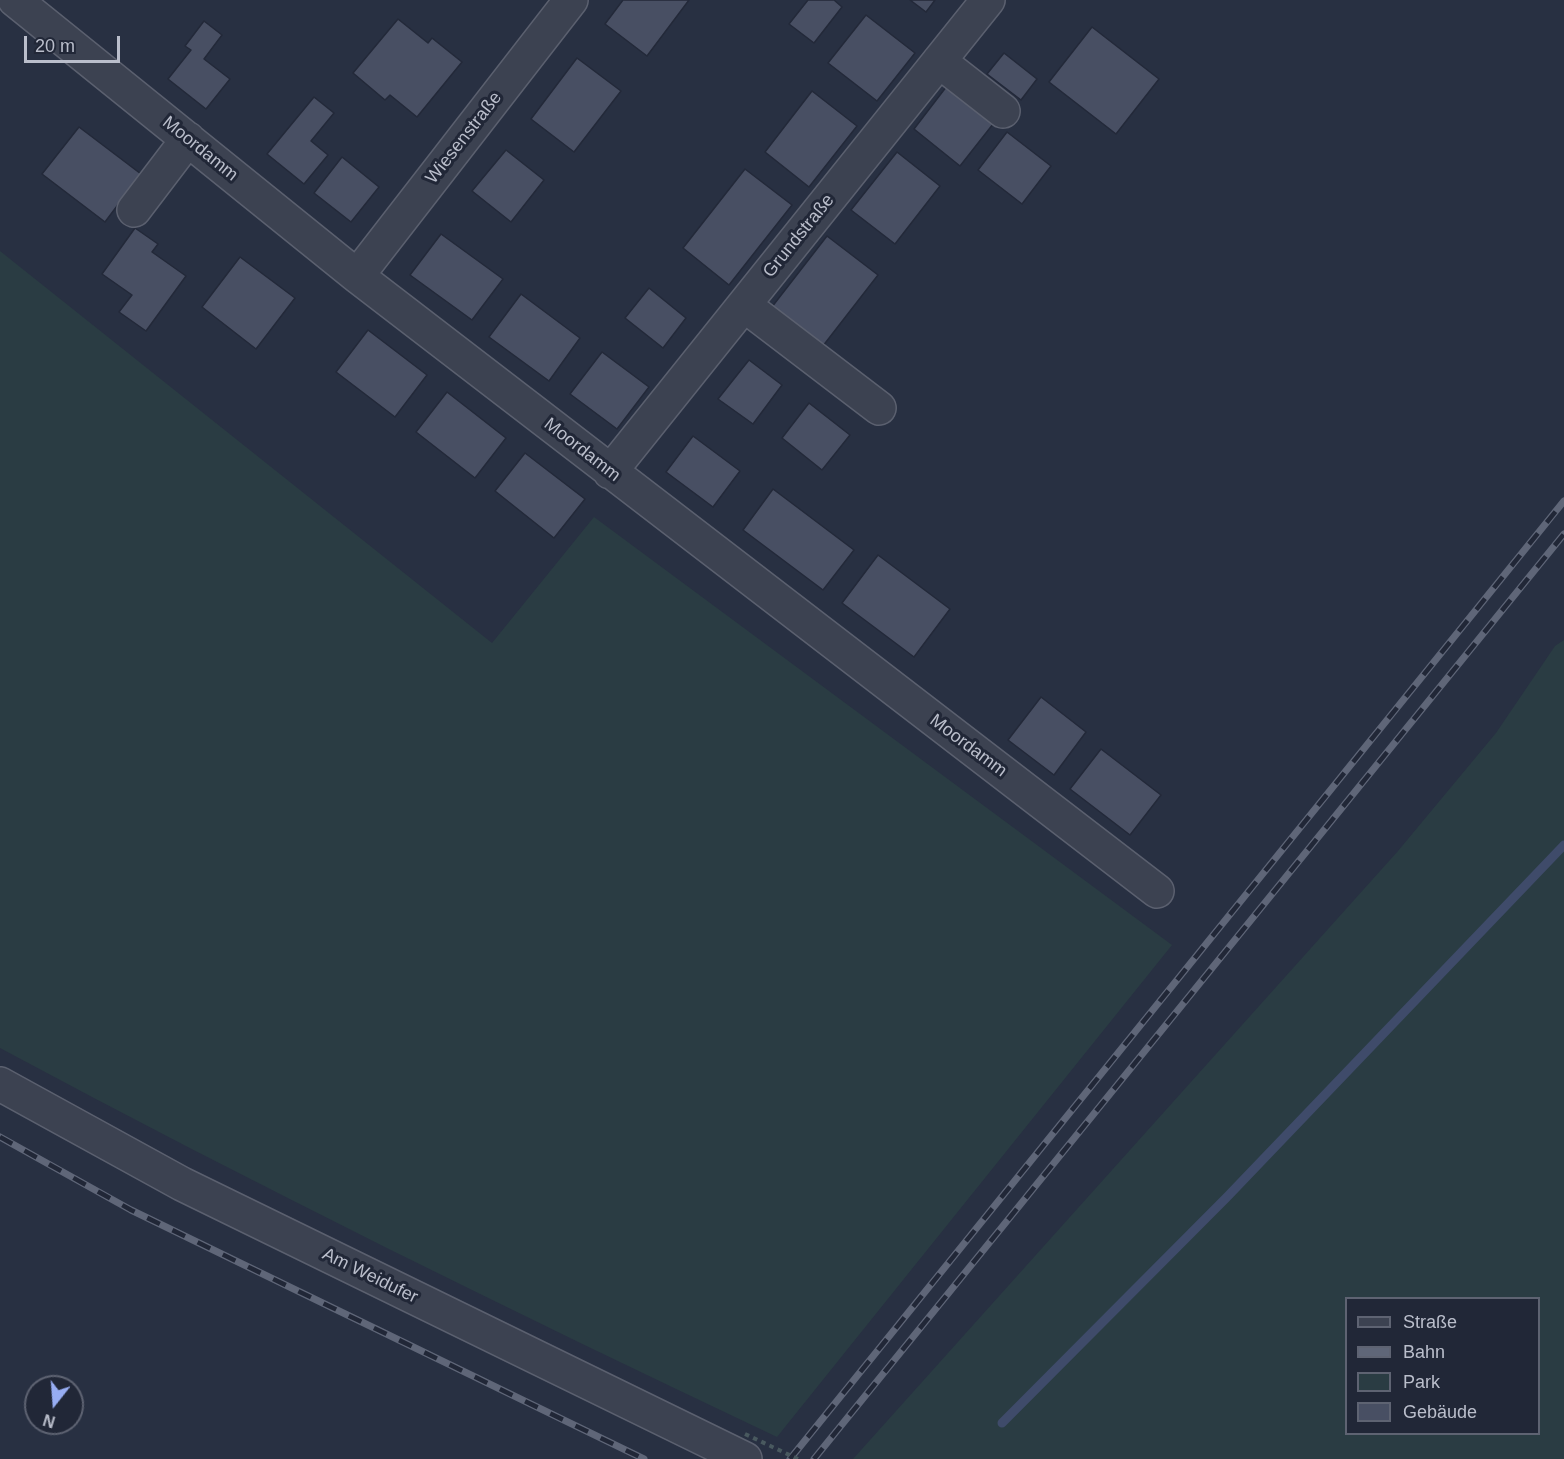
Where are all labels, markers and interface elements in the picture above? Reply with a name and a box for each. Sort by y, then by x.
scale bar [27,24,123,62]
text: 20 m [35,36,75,56]
street label: Wiesenstraße [421,88,507,188]
street label: Moordamm [158,112,242,186]
street label: Grundstraße [759,190,839,282]
street label: Moordamm [539,413,625,487]
street label: Moordamm [925,710,1011,782]
street label: Am Weidufer [319,1244,421,1308]
legend [1345,1297,1540,1435]
text: Straße [1403,1312,1457,1332]
text: Bahn [1403,1342,1445,1362]
text: Park [1403,1372,1440,1392]
north arrow [24,1375,84,1435]
text: Gebäude [1403,1402,1477,1422]
text: N [41,1411,57,1431]

